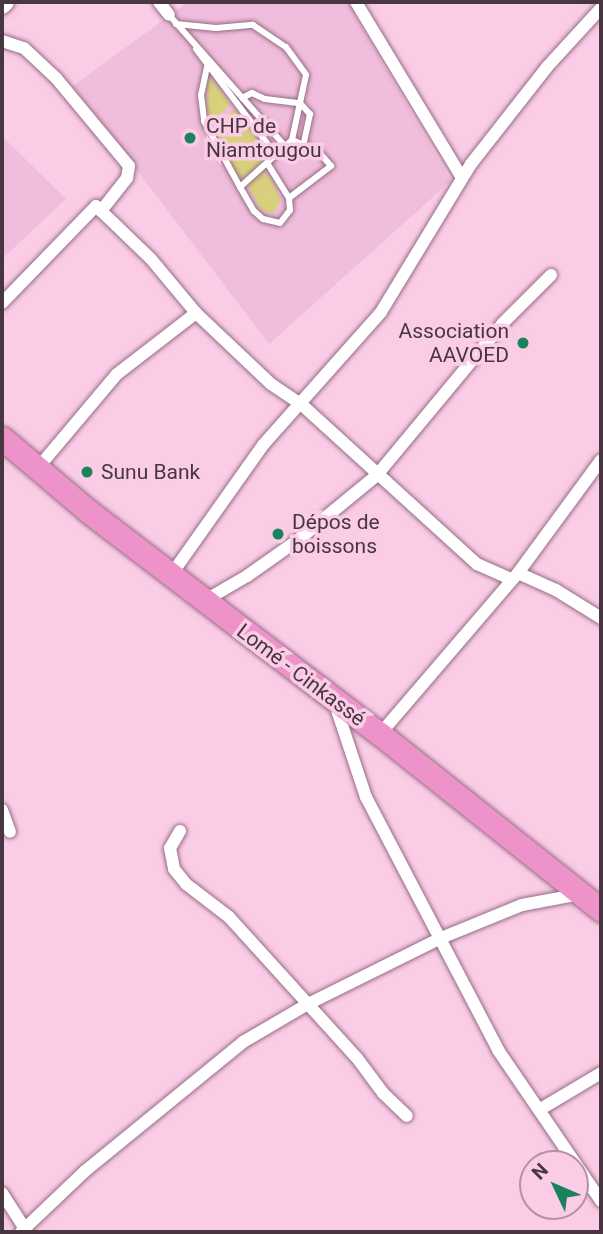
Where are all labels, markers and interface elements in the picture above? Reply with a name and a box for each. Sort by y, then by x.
place label: CHP de Niamtougou [206,113,321,163]
marker: CHP de Niamtougou [180,128,200,148]
place label: Association AAVOED [399,318,509,368]
marker: Association AAVOED [515,335,531,351]
place label: Sunu Bank [101,459,200,485]
marker: Sunu Bank [79,464,95,480]
place label: Dépos de boissons [292,509,380,559]
marker: Dépos de boissons [270,526,286,542]
street label: Lomé - Cinkassé [232,619,370,731]
north arrow [519,1150,589,1220]
text: N [527,1159,553,1184]

